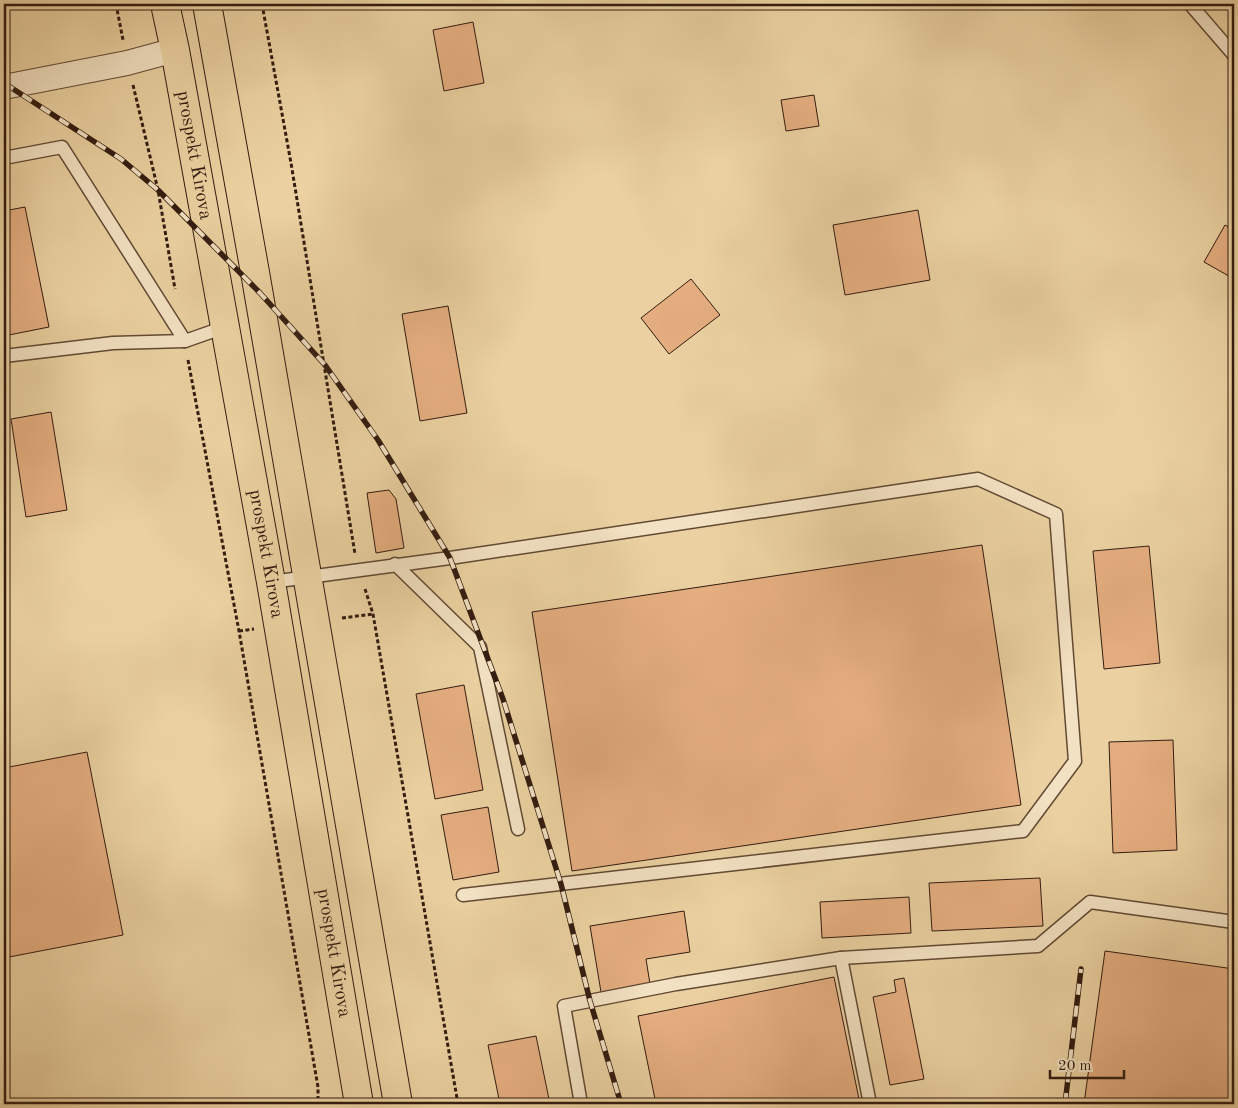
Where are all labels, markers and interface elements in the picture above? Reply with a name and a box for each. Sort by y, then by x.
street label: prospekt Kirova [173,89,215,222]
street label: prospekt Kirova [245,488,287,620]
street label: prospekt Kirova [313,887,354,1020]
scale bar [1050,1048,1124,1080]
text: 20 m [1058,1059,1092,1074]

